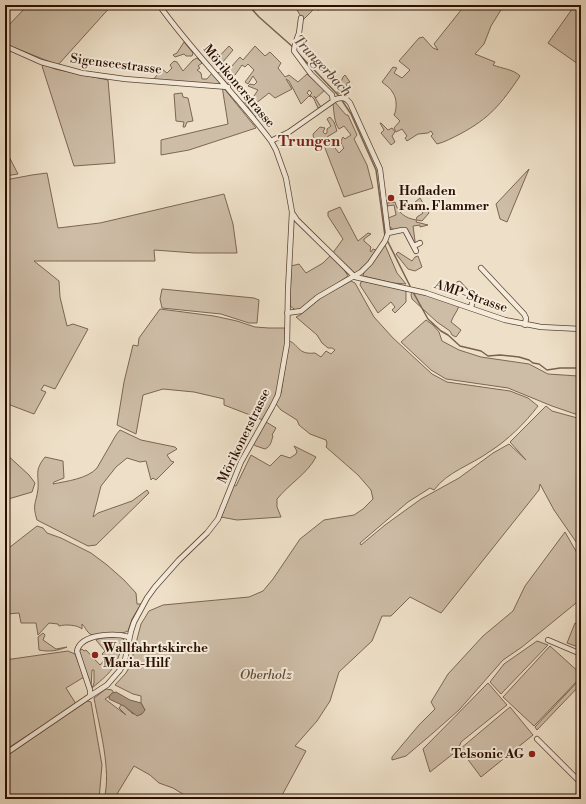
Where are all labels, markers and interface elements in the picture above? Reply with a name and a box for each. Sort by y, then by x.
water label: Trungerbach [289,31,355,101]
street label: Mörikonerstrasse [200,41,279,131]
street label: Sigenseestrasse [69,50,163,78]
district label: Trungen [278,132,341,151]
place label: Hofladen Fam. Flammer [399,183,490,214]
marker: Hofladen Fam. Flammer [386,193,396,203]
street label: AMP-Strasse [432,276,510,316]
street label: Mörikonerstrasse [214,386,274,486]
place label: Wallfahrtskirche Maria-Hilf [102,640,208,671]
marker: Wallfahrtskirche Maria-Hilf [90,650,100,660]
park label: Oberholz [240,667,292,683]
place label: Telsonic AG [451,746,525,762]
marker: Telsonic AG [527,749,537,759]

